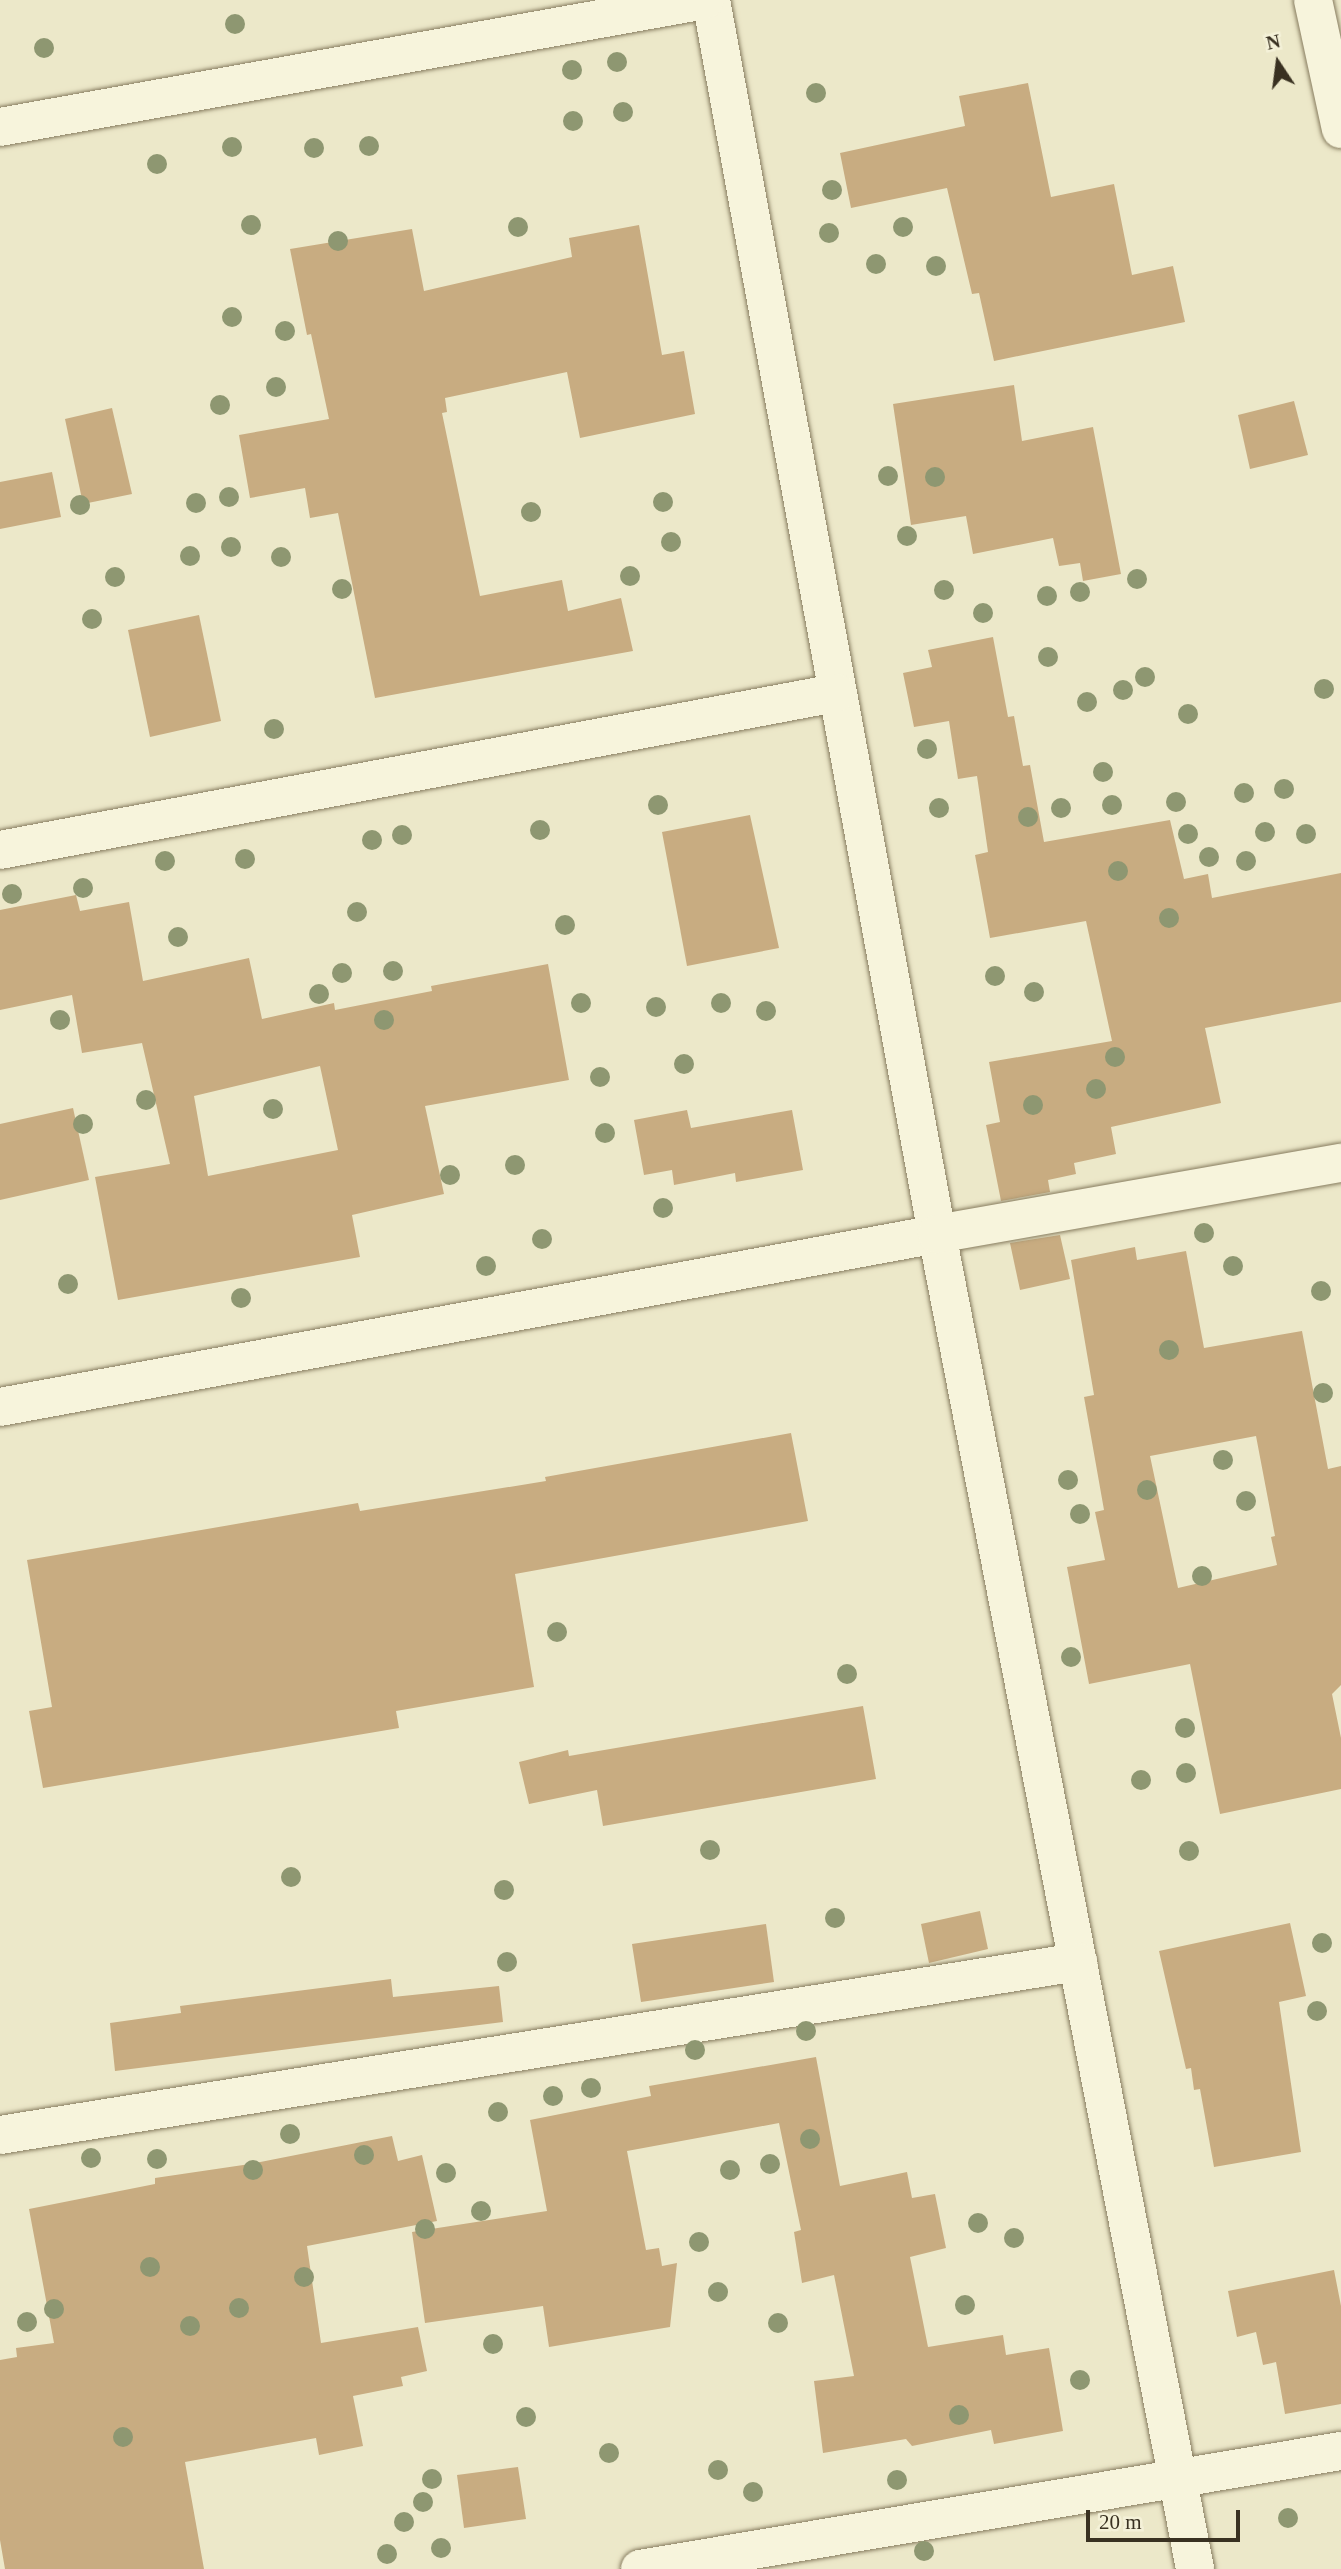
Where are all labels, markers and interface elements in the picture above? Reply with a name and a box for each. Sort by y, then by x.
north arrow [1243,28,1313,98]
text: N [1264,30,1282,54]
scale bar [1089,2496,1243,2540]
text: 20 m [1099,2510,1142,2534]

